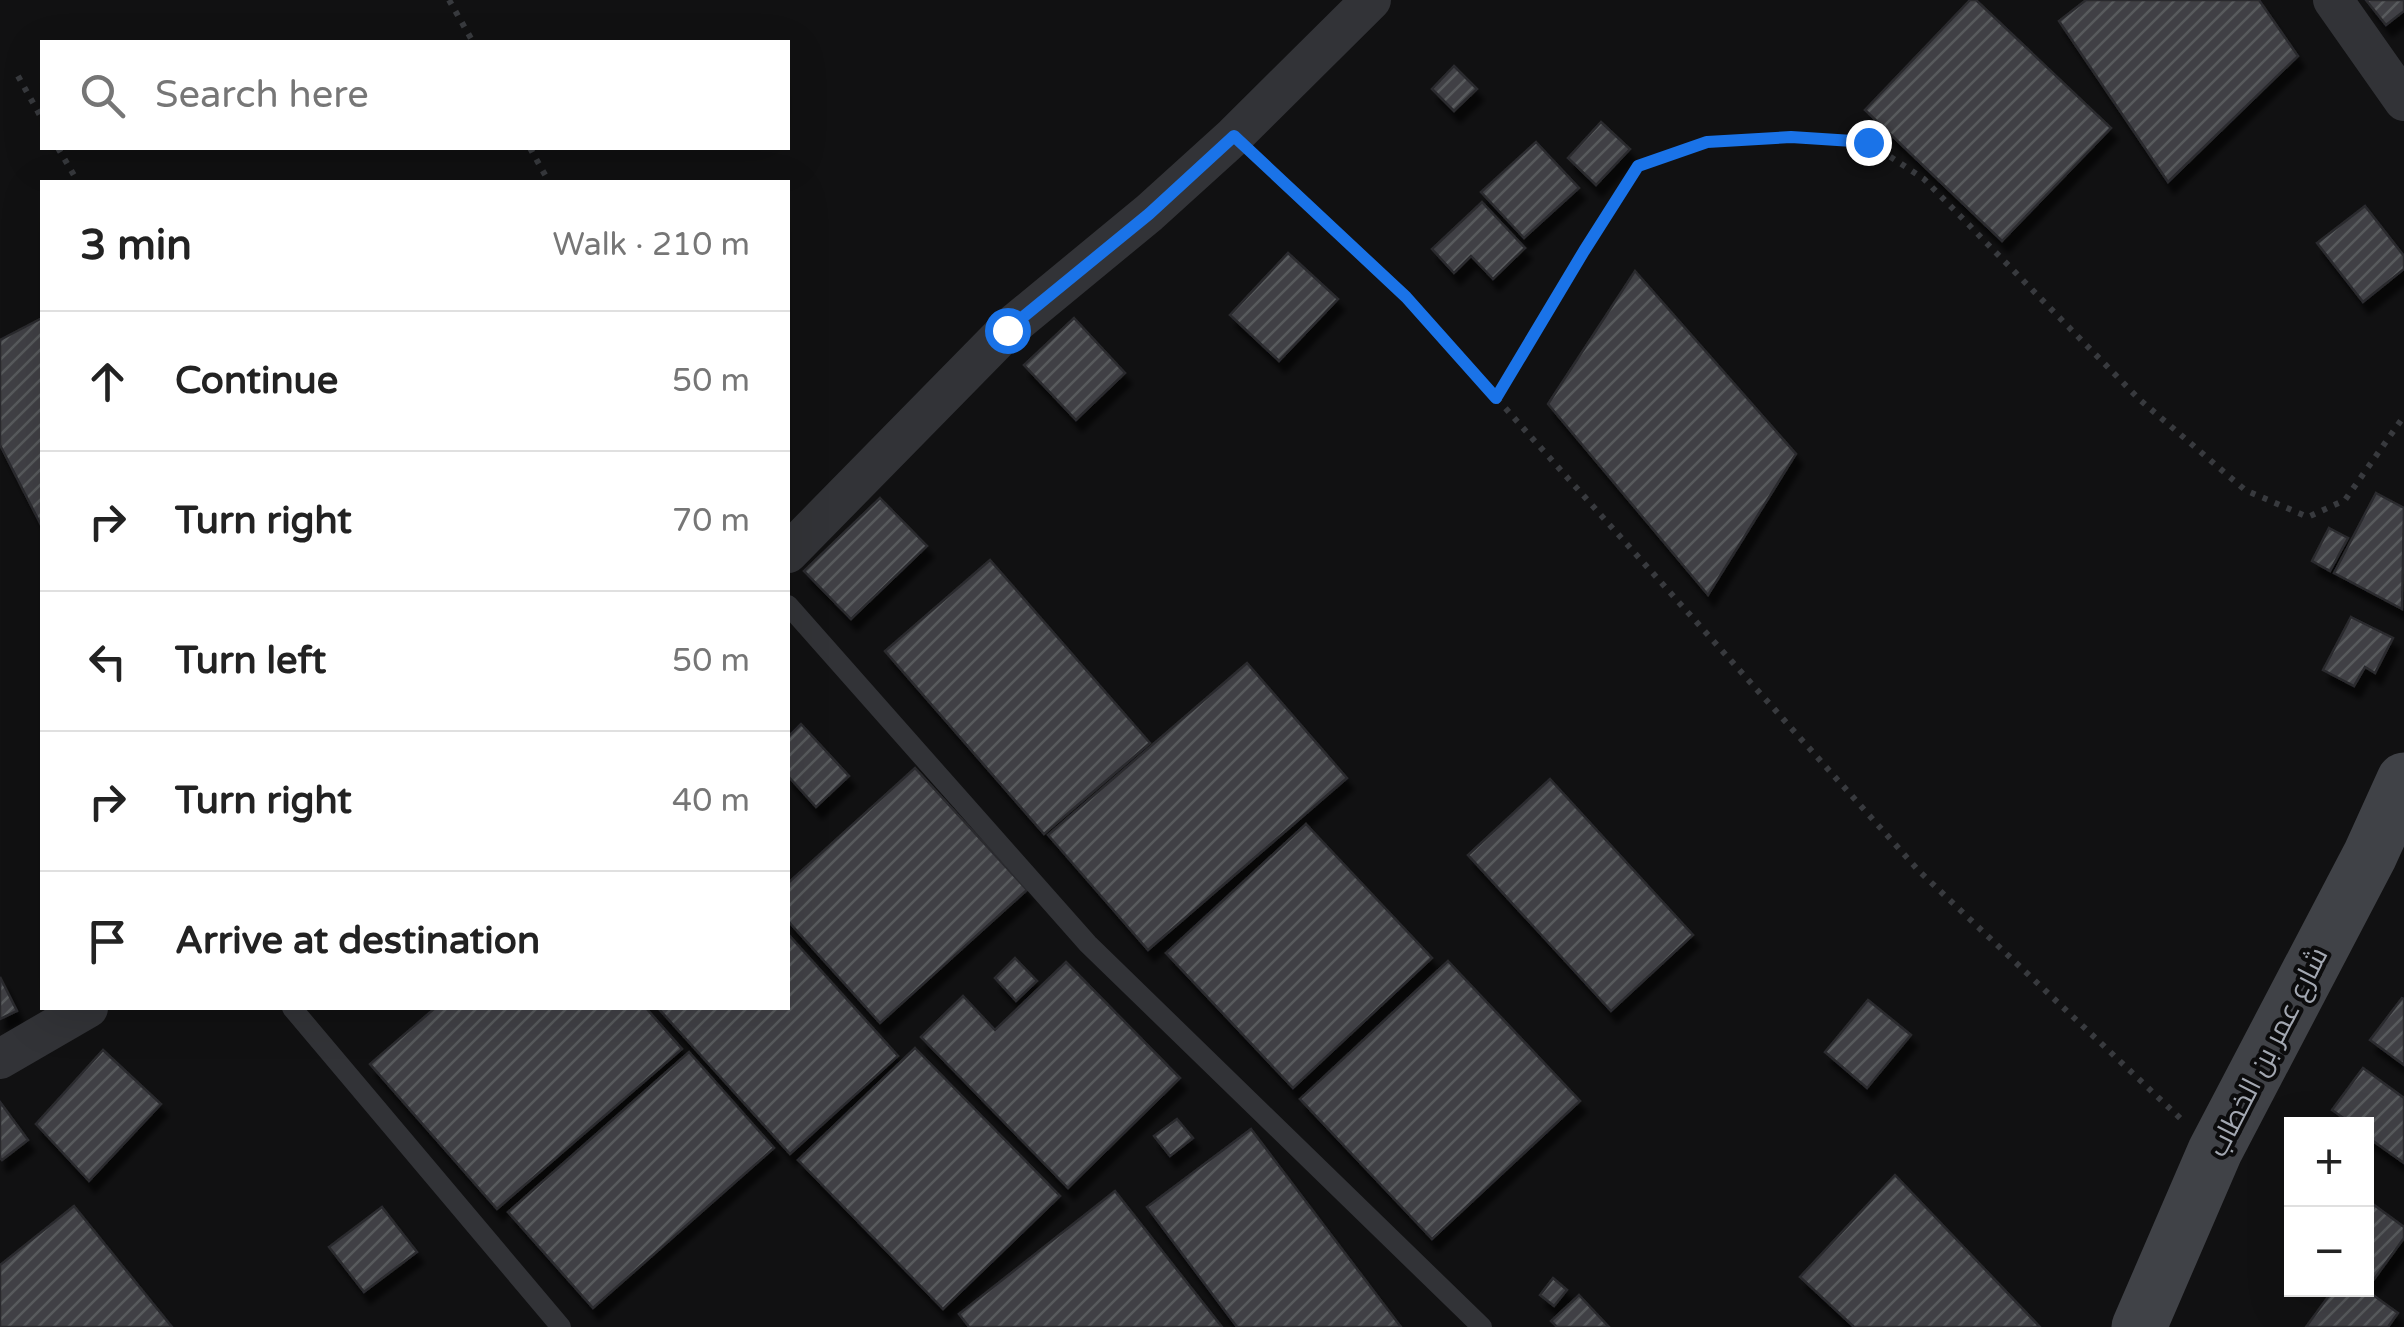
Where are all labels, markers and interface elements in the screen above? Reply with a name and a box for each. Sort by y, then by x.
search box [40,40,790,150]
icon: search [75,68,130,123]
text: Search here [155,72,369,118]
route end [1846,120,1892,166]
text: 3 min [80,220,192,271]
text: Walk · 210 m [553,226,750,264]
route start [985,308,1031,354]
icon: ahead [80,354,135,409]
text: Continue [175,358,338,404]
text: 50 m [672,362,750,400]
icon: right [80,494,135,549]
text: Turn right [175,498,352,544]
text: 70 m [672,502,750,540]
icon: left [80,634,135,689]
text: Turn left [175,638,326,684]
text: 50 m [672,642,750,680]
icon: right [80,774,135,829]
text: Turn right [175,778,352,824]
text: 40 m [672,782,750,820]
icon: arrive [80,914,135,969]
text: Arrive at destination [175,918,540,964]
street label: شارع عمر بن الخطاب [2201,942,2336,1163]
map controls [2284,1117,2374,1297]
button: + [2284,1117,2374,1207]
button: − [2284,1207,2374,1297]

